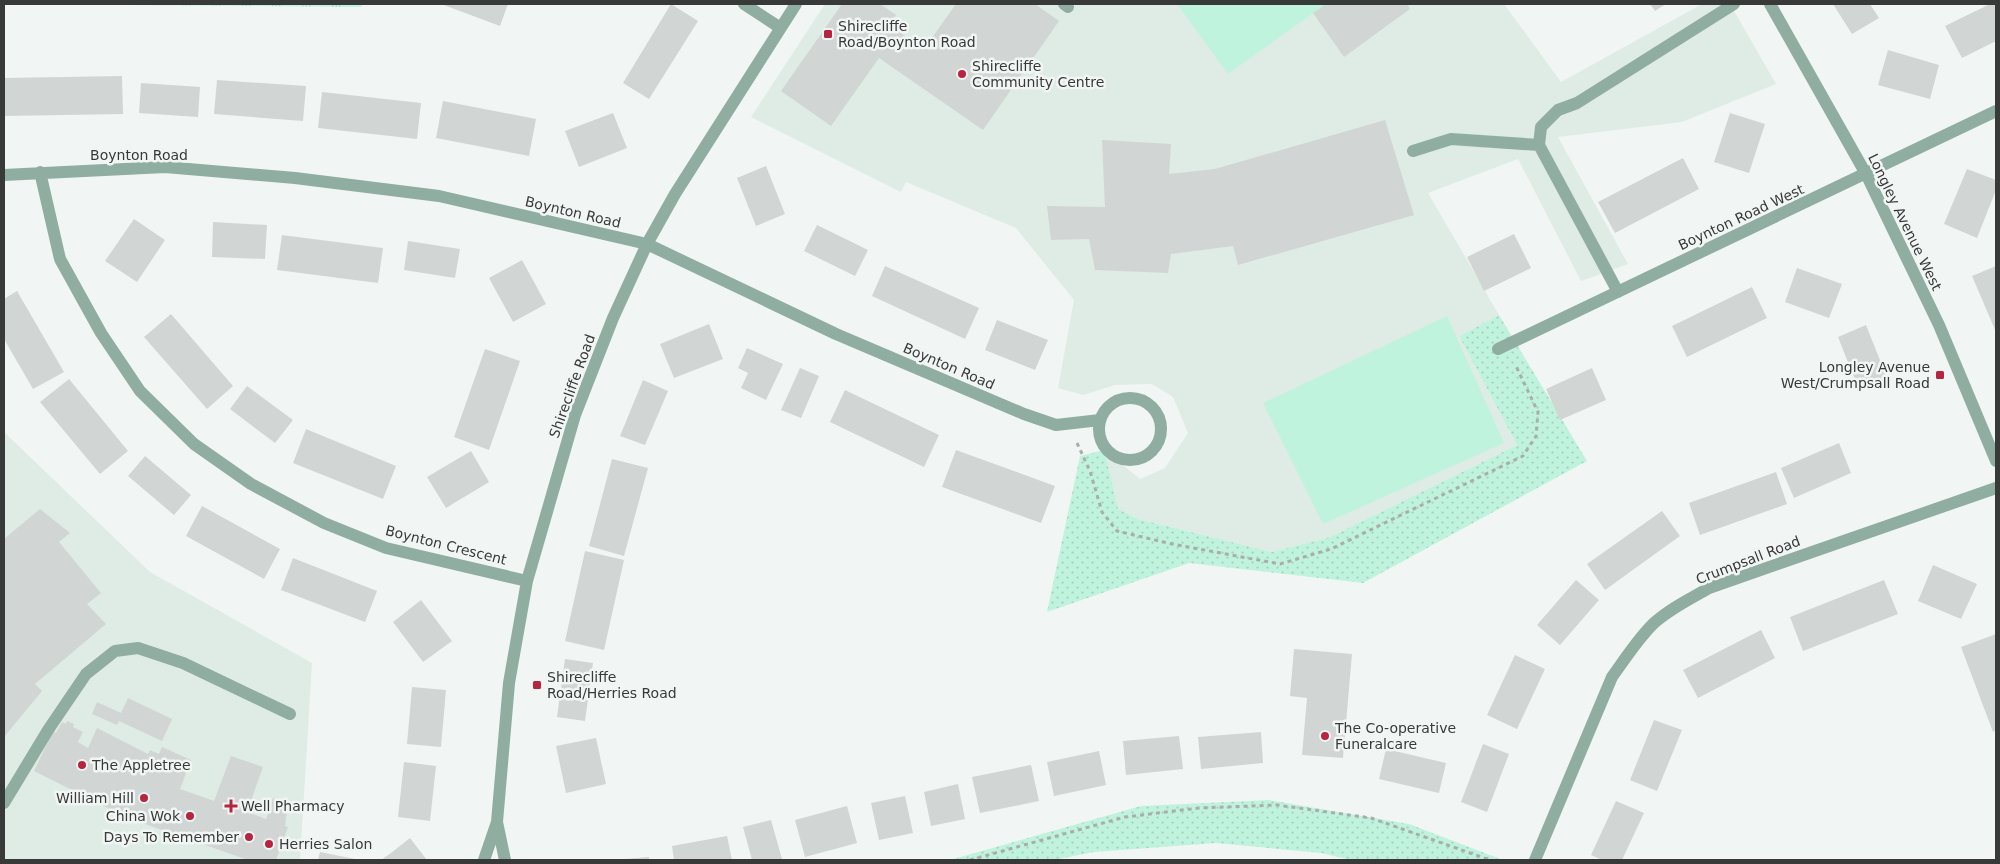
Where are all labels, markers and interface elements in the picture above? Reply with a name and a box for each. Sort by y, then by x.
place label: Shirecliffe Road/Boynton Road [838,18,976,50]
marker: Shirecliffe Road/Boynton Road [822,28,834,40]
place label: Shirecliffe Community Centre [972,58,1104,90]
marker: Shirecliffe Community Centre [956,68,968,80]
street label: Boynton Road [90,147,188,163]
street label: Longley Avenue West [1865,151,1945,293]
street label: Boynton Road West [1676,181,1807,253]
street label: Boynton Road [524,193,622,231]
street label: Shirecliffe Road [546,332,598,440]
street label: Boynton Road [901,340,997,392]
place label: Longley Avenue West/Crumpsall Road [1781,359,1930,391]
marker: Longley Avenue West/Crumpsall Road [1934,369,1946,381]
street label: Boynton Crescent [384,522,509,568]
street label: Crumpsall Road [1694,533,1802,587]
place label: Shirecliffe Road/Herries Road [547,669,677,701]
marker: Shirecliffe Road/Herries Road [531,679,543,691]
place label: The Co-operative Funeralcare [1334,720,1456,752]
marker: The Co-operative Funeralcare [1319,730,1331,742]
place label: The Appletree [91,757,191,773]
marker: The Appletree [76,759,88,771]
place label: William Hill [56,790,134,806]
marker: William Hill [138,792,150,804]
place label: Well Pharmacy [241,798,344,814]
marker: Well Pharmacy [225,800,237,812]
place label: China Wok [106,808,181,824]
marker: China Wok [184,810,196,822]
place label: Days To Remember [104,829,239,845]
marker: Days To Remember [243,831,255,843]
place label: Herries Salon [279,836,372,852]
marker: Herries Salon [263,838,275,850]

